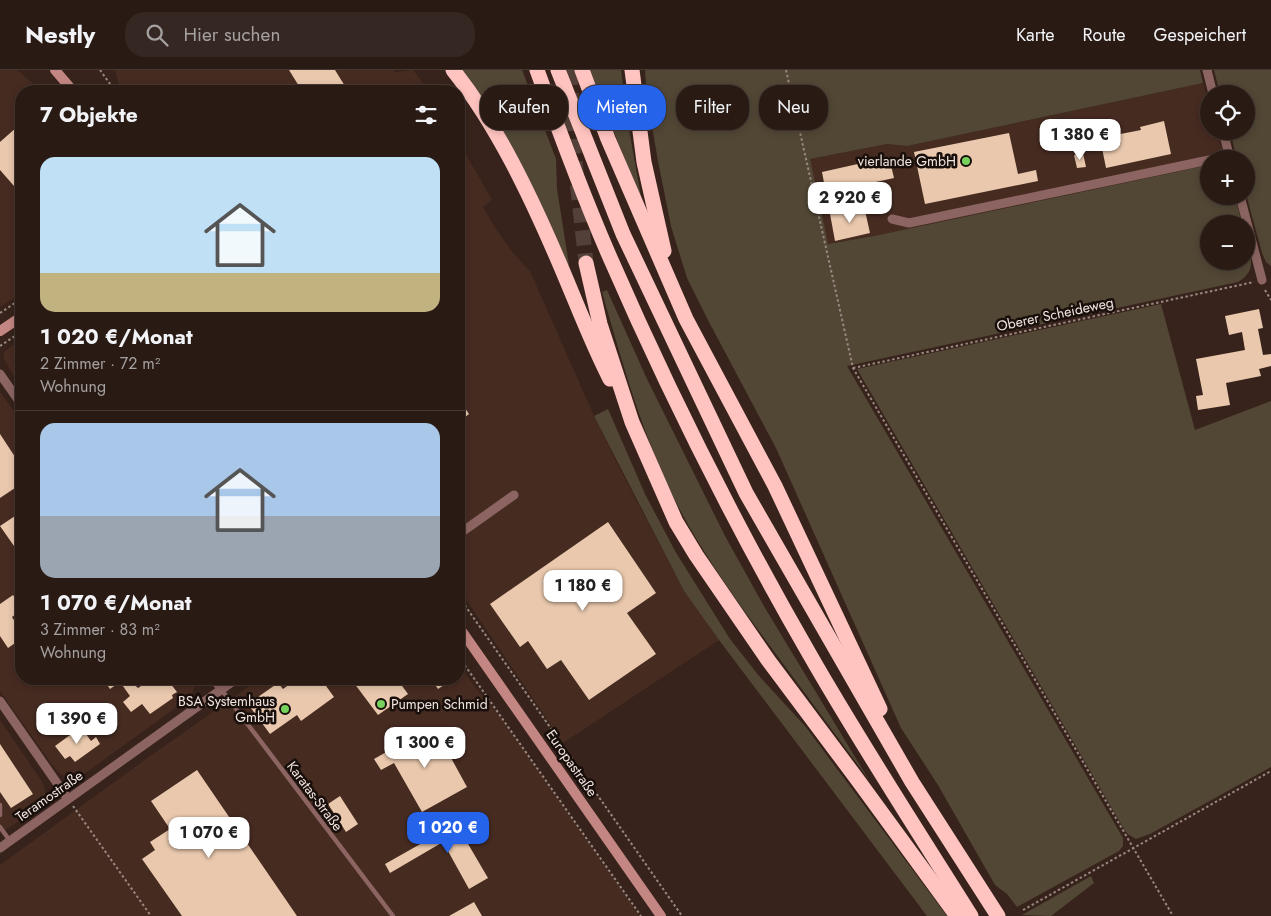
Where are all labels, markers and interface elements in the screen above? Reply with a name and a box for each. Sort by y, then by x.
search box [125,12,475,57]
text: Nestly [25,17,95,52]
icon: search [143,21,171,49]
text: Hier suchen [183,21,280,48]
text: Karte [1016,22,1055,48]
text: Route [1083,22,1125,48]
text: Gespeichert [1153,22,1246,48]
chip: Kaufen [480,85,568,130]
chip: Mieten [578,85,666,130]
chip: Filter [676,85,749,130]
chip: Neu [759,85,828,130]
map controls [1200,85,1255,270]
button: locate [1200,85,1255,140]
text: 7 Objekte [40,100,138,130]
icon: filters [412,101,440,129]
pin: 1 380 € [1034,118,1126,161]
text: 1 380 € [1051,123,1109,146]
button: + [1200,150,1255,205]
place label: vierlande GmbH [858,151,956,171]
marker: vierlande GmbH [960,155,972,167]
pin: 2 920 € [804,182,896,224]
text: 2 920 € [819,186,881,209]
icon: home [195,190,285,280]
button: − [1200,215,1255,270]
street label: Oberer Scheideweg [995,292,1115,336]
text: 1 020 €/Monat [40,322,193,352]
text: 2 Zimmer · 72 m² [40,352,160,375]
text: Wohnung [40,375,106,398]
icon: home [195,455,285,545]
pin: 1 180 € [537,570,629,612]
text: 1 180 € [555,574,612,597]
text: 1 070 €/Monat [40,588,191,618]
text: 3 Zimmer · 83 m² [40,618,160,641]
text: Wohnung [40,641,106,664]
place label: BSA Systemhaus GmbH [178,691,275,727]
place label: Pumpen Schmid [391,694,488,714]
marker: Pumpen Schmid [375,698,387,710]
pin: 1 390 € [31,702,123,745]
marker: BSA Systemhaus GmbH [279,703,291,715]
text: 1 390 € [47,707,107,730]
street label: Europastraße [542,725,602,801]
pin: 1 300 € [379,726,471,769]
text: 1 300 € [395,731,455,754]
street label: Karatas-Straße [282,757,348,835]
street label: Teramostraße [11,765,87,827]
pin: 1 020 € [402,812,494,854]
pin: 1 070 € [163,816,255,859]
text: 1 020 € [418,816,478,839]
text: 1 070 € [179,821,239,844]

